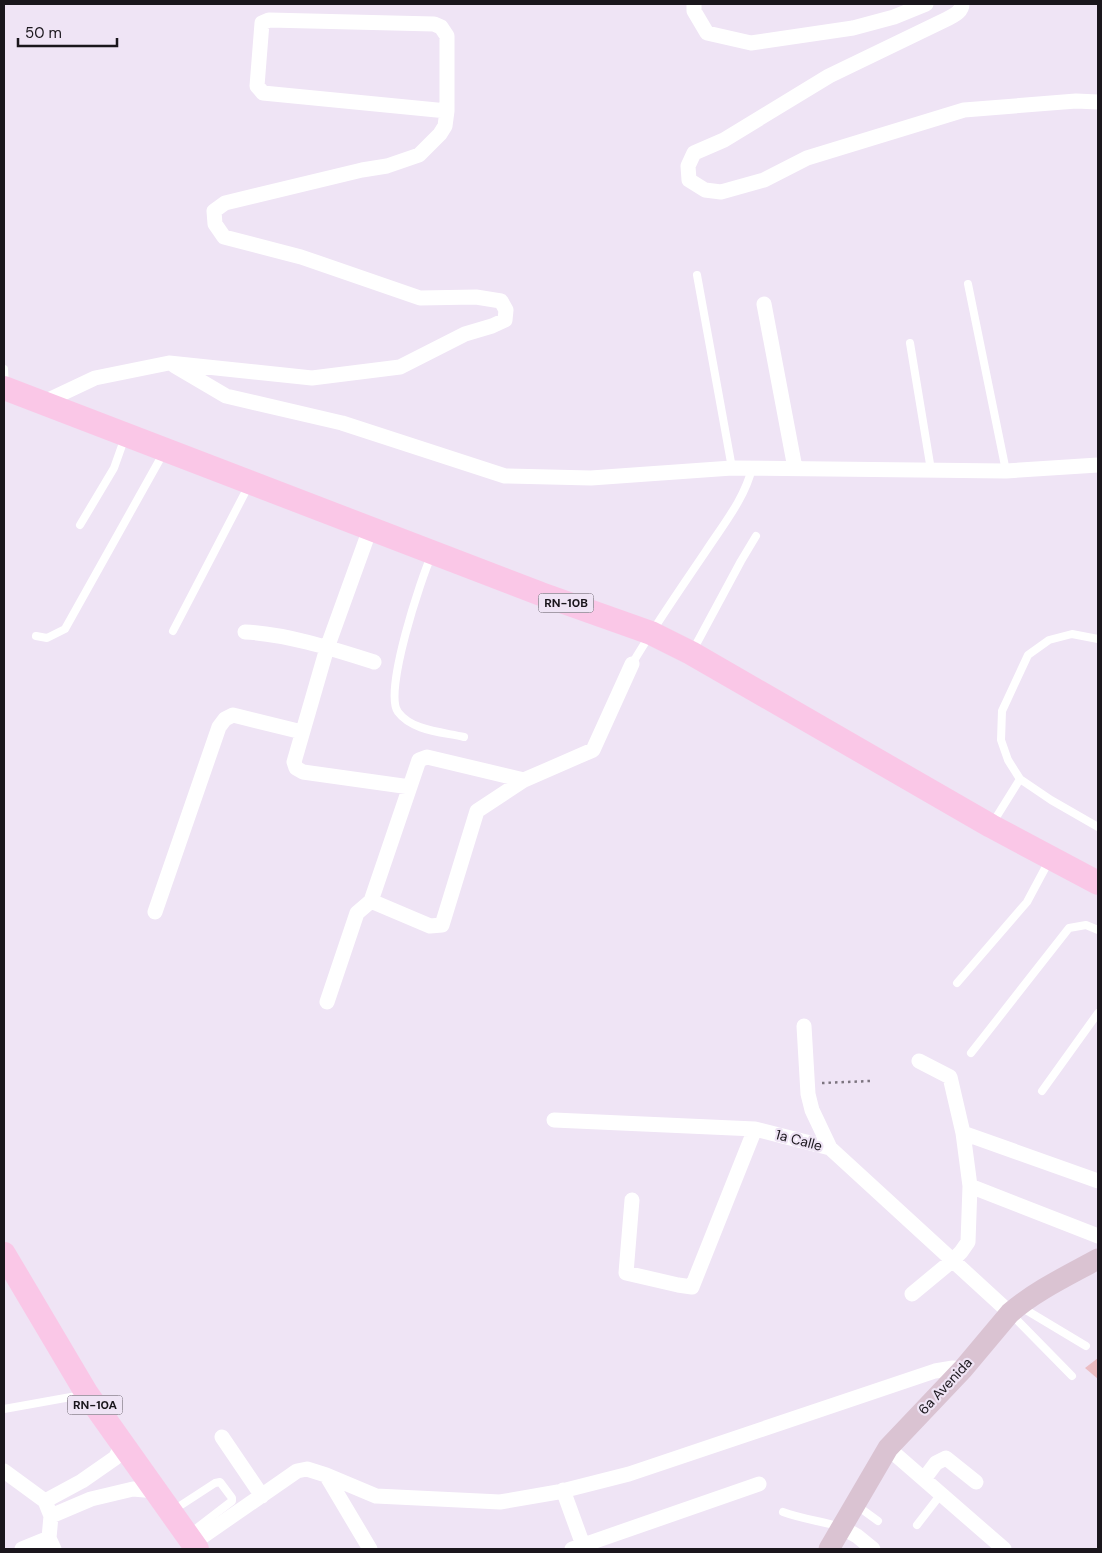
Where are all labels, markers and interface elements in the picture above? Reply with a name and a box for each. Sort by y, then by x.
scale bar [18,15,116,47]
text: 50 m [25,23,62,43]
road number: RN-10B [538,594,594,612]
street label: 1a Calle [774,1125,824,1155]
street label: 6a Avenida [914,1354,976,1418]
road number: RN-10A [68,1396,122,1414]

